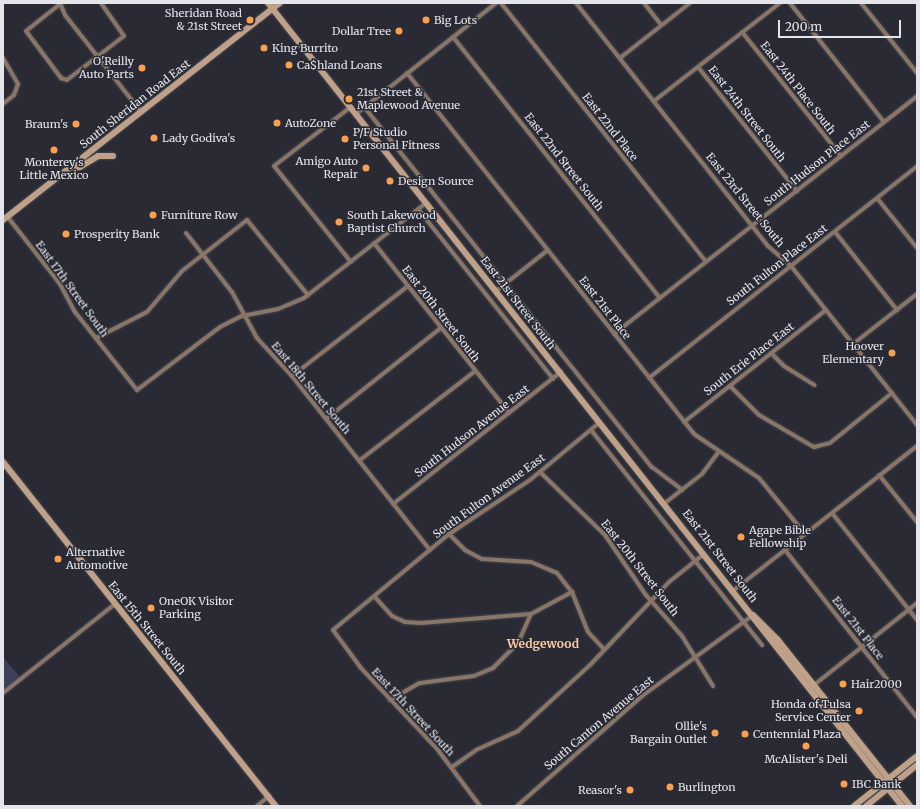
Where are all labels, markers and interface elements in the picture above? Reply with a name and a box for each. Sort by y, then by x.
place label: Sheridan Road & 21st Street [165,7,242,33]
scale bar [780,12,903,38]
place label: Big Lots [434,13,477,27]
marker: Sheridan Road & 21st Street [245,15,255,25]
marker: Big Lots [421,15,431,25]
text: 200 m [785,19,822,34]
place label: Dollar Tree [332,24,391,38]
marker: Dollar Tree [394,26,404,36]
street label: East 24th Place South [758,39,838,137]
place label: King Burrito [272,41,338,55]
marker: King Burrito [259,43,269,53]
place label: O'Reilly Auto Parts [79,55,134,81]
street label: South Sheridan Road East [77,57,193,151]
place label: Ca$hland Loans [297,58,382,72]
marker: Ca$hland Loans [284,60,294,70]
marker: O'Reilly Auto Parts [137,63,147,73]
street label: East 24th Street South [706,63,788,165]
place label: 21st Street & Maplewood Avenue [357,86,460,112]
street label: East 22nd Place [579,90,641,164]
marker: 21st Street & Maplewood Avenue [344,94,354,104]
street label: East 22nd Street South [522,111,606,213]
place label: AutoZone [285,116,336,130]
place label: Braum's [25,117,68,131]
marker: AutoZone [272,118,282,128]
street label: South Hudson Place East [761,118,873,208]
marker: Braum's [71,119,81,129]
place label: P/F Studio Personal Fitness [353,126,440,152]
place label: Lady Godiva's [162,131,235,145]
marker: Lady Godiva's [149,133,159,143]
marker: P/F Studio Personal Fitness [340,134,350,144]
marker: Monterey's Little Mexico [49,145,59,155]
street label: East 23rd Street South [703,150,787,250]
place label: Amigo Auto Repair [296,155,358,181]
place label: Monterey's Little Mexico [19,156,89,182]
marker: Amigo Auto Repair [361,163,371,173]
place label: Design Source [398,174,474,188]
marker: Design Source [385,176,395,186]
place label: Furniture Row [161,208,237,222]
place label: South Lakewood Baptist Church [347,209,436,235]
marker: Furniture Row [148,210,158,220]
marker: South Lakewood Baptist Church [334,217,344,227]
street label: South Fulton Place East [724,222,830,308]
place label: Prosperity Bank [74,227,160,241]
marker: Prosperity Bank [61,229,71,239]
street label: East 17th Street South [33,238,111,340]
street label: East 21st Street South [478,254,558,352]
street label: East 20th Street South [399,263,483,365]
street label: East 21st Place [576,274,634,342]
street label: South Erie Place East [701,320,797,398]
street label: East 18th Street South [269,339,353,437]
place label: Hoover Elementary [822,340,884,366]
marker: Hoover Elementary [887,348,897,358]
street label: South Hudson Avenue East [412,382,532,480]
street label: South Fulton Avenue East [430,451,548,541]
street label: East 21st Street South [680,507,760,605]
street label: East 20th Street South [598,517,682,619]
place label: Agape Bible Fellowship [749,524,811,550]
marker: Agape Bible Fellowship [736,532,746,542]
place label: Alternative Automotive [66,546,128,572]
marker: Alternative Automotive [53,554,63,564]
street label: East 15th Street South [105,579,189,677]
street label: East 21st Place [829,594,887,662]
place label: OneOK Visitor Parking [159,595,233,621]
marker: OneOK Visitor Parking [146,603,156,613]
district label: Wedgewood [507,637,579,651]
street label: East 17th Street South [369,665,457,759]
street label: South Canton Avenue East [542,673,656,773]
place label: Hair2000 [851,677,902,691]
marker: Hair2000 [838,679,848,689]
place label: Honda of Tulsa Service Center [771,698,851,724]
marker: Honda of Tulsa Service Center [854,706,864,716]
place label: Ollie's Bargain Outlet [630,720,707,746]
place label: Centennial Plaza [753,727,841,741]
marker: Ollie's Bargain Outlet [710,728,720,738]
marker: Centennial Plaza [740,729,750,739]
marker: McAlister's Deli [801,741,811,751]
place label: McAlister's Deli [764,752,848,766]
place label: IBC Bank [852,777,901,791]
marker: IBC Bank [839,779,849,789]
place label: Burlington [678,780,736,794]
marker: Burlington [665,782,675,792]
place label: Reasor's [578,783,622,797]
marker: Reasor's [625,785,635,795]

